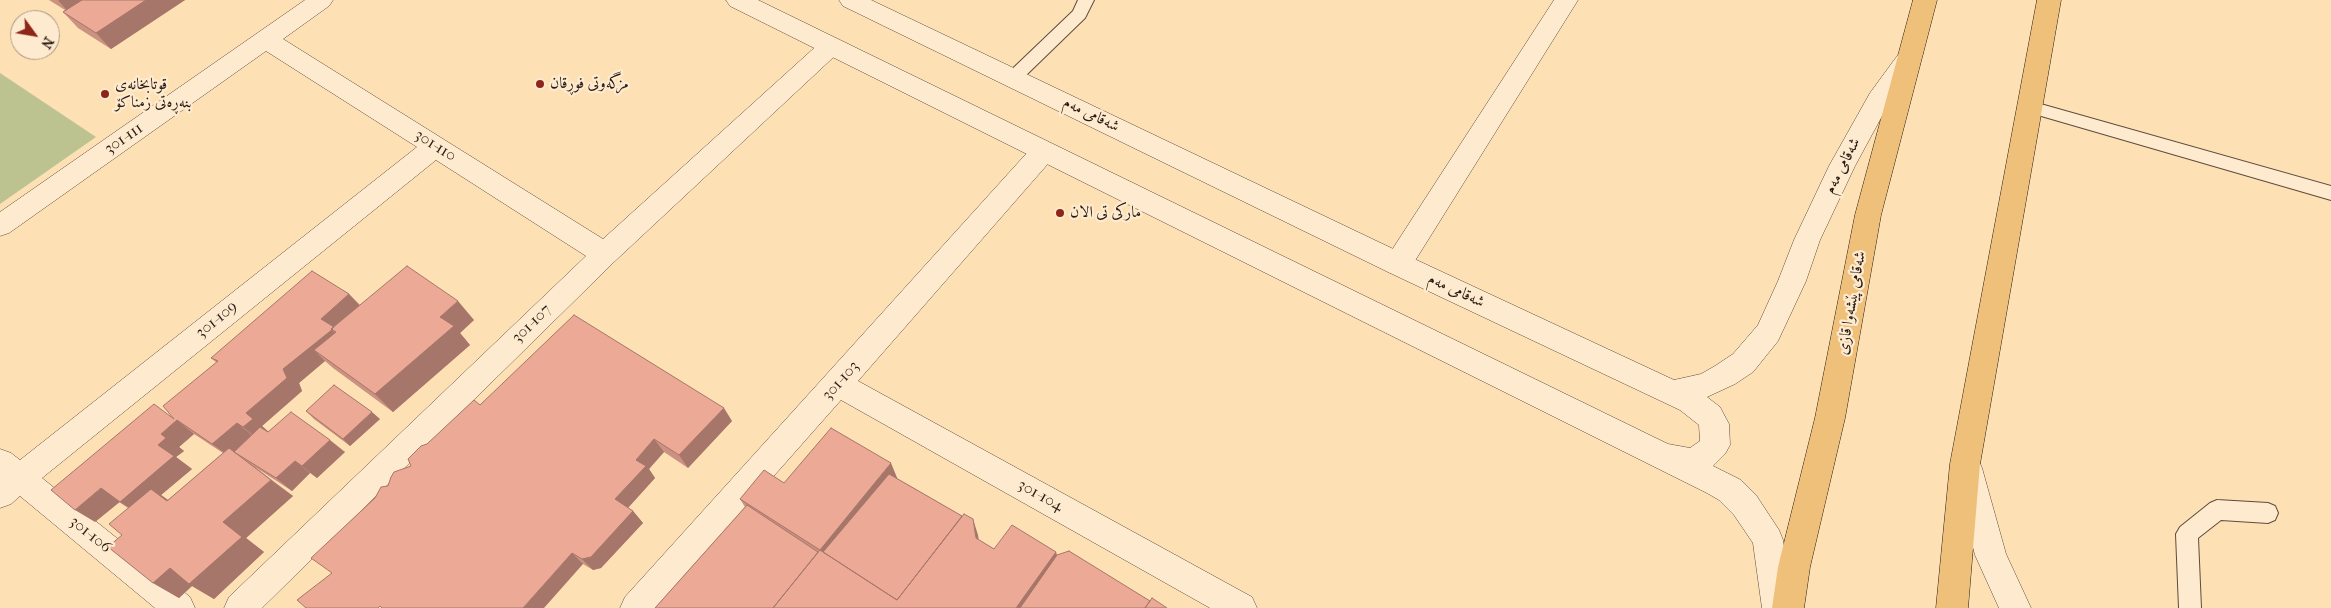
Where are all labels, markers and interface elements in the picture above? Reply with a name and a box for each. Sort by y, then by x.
north arrow [10,10,60,60]
text: N [37,34,57,52]
place label: مزگەوتی فوڕقان [550,74,629,94]
place label: قوتابخانەی بنەڕەتی زمناکۆ [115,75,191,113]
marker: مزگەوتی فوڕقان [534,78,546,90]
marker: قوتابخانەی بنەڕەتی زمناکۆ [99,88,111,100]
street label: شەقامی مەم [1060,93,1122,137]
street label: 301-111 [101,119,147,159]
street label: 301-110 [411,126,459,166]
street label: شەقامی مەم [1821,135,1865,197]
place label: مارکی تی الان [1070,203,1141,223]
marker: مارکی تی الان [1054,207,1066,219]
street label: شەقامی پێشەوا قازی [1833,250,1871,356]
street label: شەقامی مەم [1425,270,1487,312]
street label: 301-109 [192,297,242,343]
street label: 301-107 [508,301,556,347]
street label: 301-103 [818,357,864,405]
street label: 301-104 [1014,476,1066,516]
street label: 301-106 [65,512,115,558]

